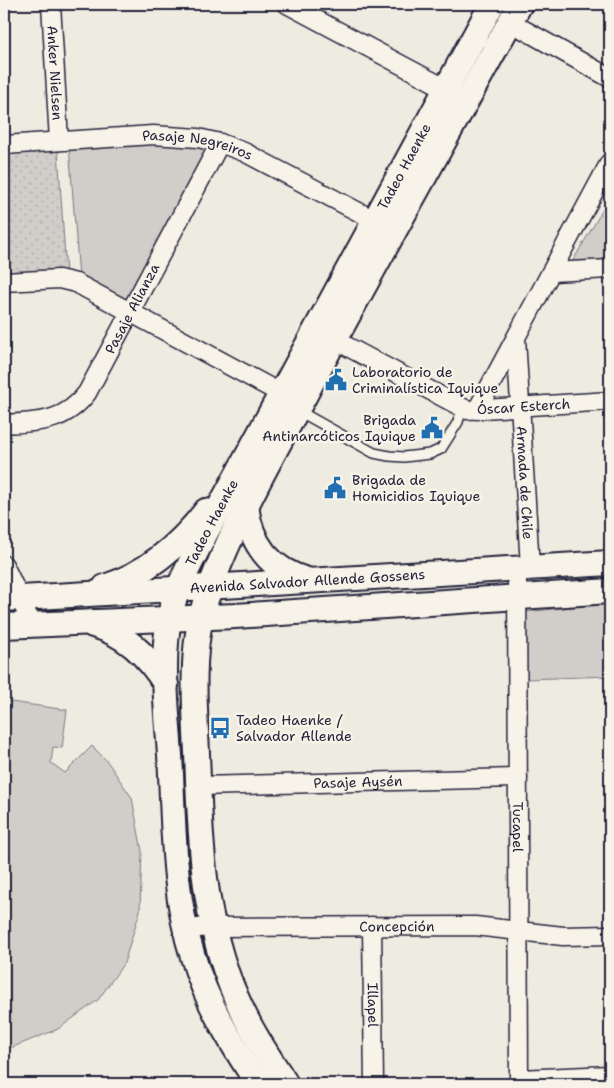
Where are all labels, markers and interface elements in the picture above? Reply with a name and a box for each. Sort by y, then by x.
street label: Anker Nielsen [43,25,67,121]
street label: Tadeo Haenke [373,120,435,213]
street label: Pasaje Negreiros [142,126,256,164]
street label: Pasaje Alianza [101,260,163,357]
place label: Laboratorio de Criminalística Iquique [352,363,498,397]
public building icon: Laboratorio de Criminalística Iquique [323,367,349,393]
street label: Óscar Esterch [476,395,571,418]
place label: Brigada Antinarcóticos Iquique [262,411,416,445]
public building icon: Brigada Antinarcóticos Iquique [419,415,445,441]
street label: Armada de Chile [512,426,537,540]
place label: Brigada de Homicidios Iquique [352,471,481,505]
public building icon: Brigada de Homicidios Iquique [322,475,348,501]
street label: Tadeo Haenke [181,476,242,569]
street label: Avenida Salvador Allende Gossens [189,565,426,597]
place label: Tadeo Haenke / Salvador Allende [236,711,352,745]
bus stop icon: Tadeo Haenke / Salvador Allende [207,715,233,741]
street label: Pasaje Aysén [313,772,403,792]
street label: Tucapel [509,802,527,853]
street label: Concepción [359,917,435,935]
street label: Illapel [364,983,382,1028]

